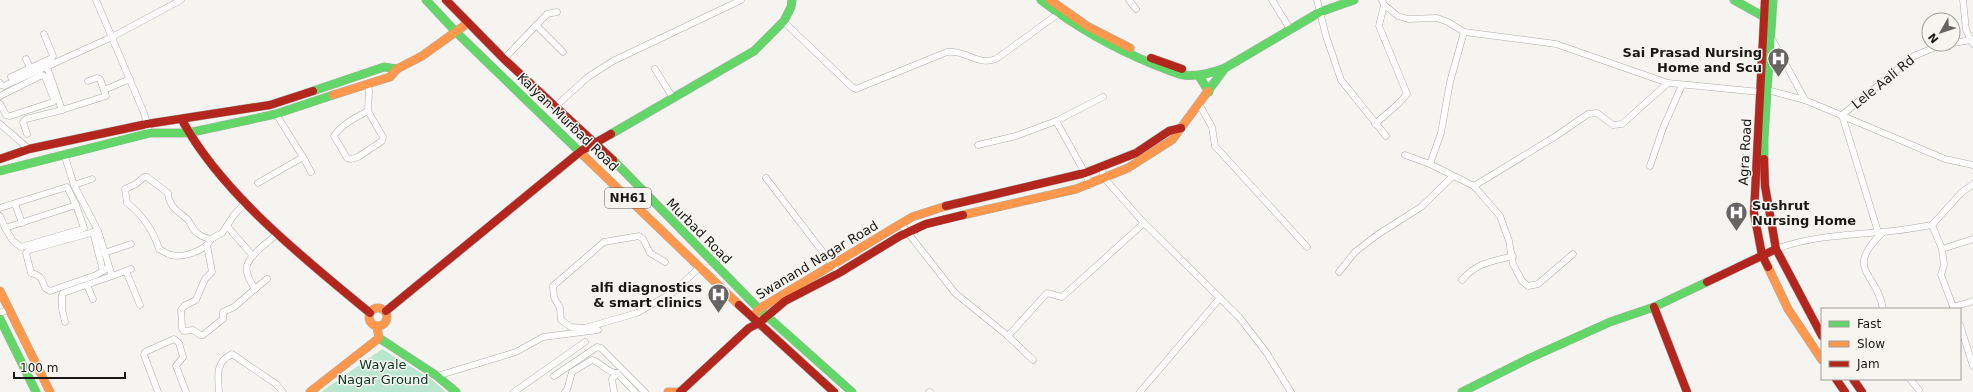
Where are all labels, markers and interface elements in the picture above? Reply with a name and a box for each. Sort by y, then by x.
north arrow [1921,12,1961,52]
text: N [1926,30,1942,46]
place label: Sai Prasad Nursing Home and Scu [1623,45,1762,75]
hospital icon: Sai Prasad Nursing Home and Scu [1765,46,1791,79]
street label: Lele Aali Rd [1849,52,1917,112]
street label: Kalyan-Murbad Road [514,70,622,174]
street label: Agra Road [1736,118,1754,186]
road number: NH61 [605,188,651,208]
street label: Murbad Road [663,195,735,267]
place label: Sushrut Nursing Home [1752,198,1856,228]
hospital icon: Sushrut Nursing Home [1724,199,1750,232]
street label: Swanand Nagar Road [753,218,881,302]
place label: alfi diagnostics & smart clinics [591,280,702,310]
hospital icon: alfi diagnostics & smart clinics [705,281,731,314]
legend [1821,308,1961,380]
text: Fast [1857,317,1881,331]
text: Slow [1857,337,1885,351]
scale bar [14,354,125,380]
park label: Wayale Nagar Ground [337,357,429,387]
text: Jam [1856,357,1880,371]
text: 100 m [20,361,58,375]

